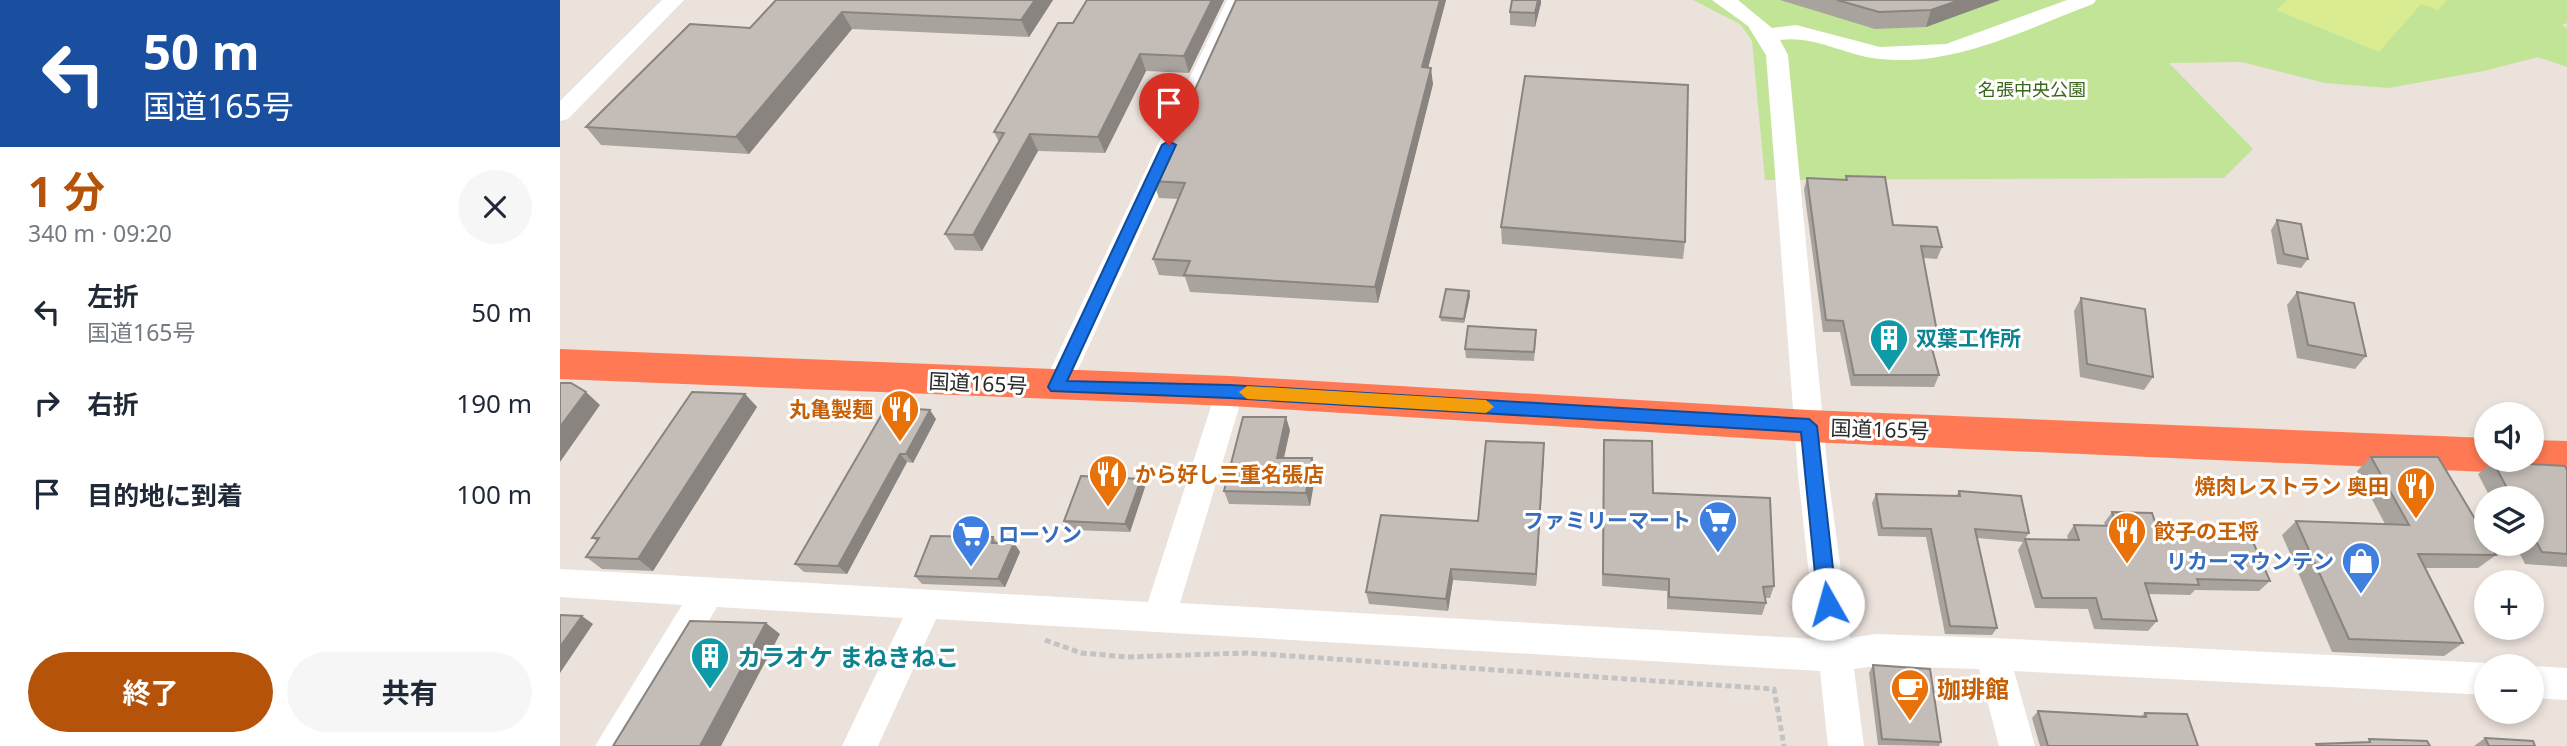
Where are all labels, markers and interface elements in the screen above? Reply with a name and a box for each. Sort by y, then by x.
text: 50 m [143,18,260,84]
icon: left [28,28,119,119]
pin [1139,73,1199,145]
park label: 名張中央公園 [1978,77,2086,101]
text: 国道165号 [143,84,294,127]
icon: arrive [1150,84,1188,122]
text: 1 分 [28,162,105,219]
button: close [458,170,532,244]
text: 340 m · 09:20 [28,217,172,249]
text: 左折 [87,278,139,314]
icon: left [28,293,66,331]
text: 50 m [471,294,532,330]
text: 国道165号 [87,316,195,348]
building icon: 双葉工作所 [1868,317,1910,372]
place label: 双葉工作所 [1916,324,2021,352]
street label: 国道165号 [928,366,1028,400]
icon: right [28,384,66,422]
text: 190 m [456,385,532,421]
text: 右折 [87,386,139,422]
restaurant icon: 丸亀製麺 [879,388,921,443]
place label: 丸亀製麺 [789,395,873,423]
map controls [2474,402,2544,724]
button: sound [2474,402,2544,472]
street label: 国道165号 [1830,413,1930,445]
restaurant icon: から好し三重名張店 [1087,453,1129,508]
place label: から好し三重名張店 [1135,460,1324,488]
restaurant icon: 焼肉レストラン 奥田 [2395,465,2437,520]
place label: 焼肉レストラン 奥田 [2195,472,2389,500]
icon: arrive [28,475,66,513]
text: 100 m [456,476,532,512]
text: 目的地に到着 [87,477,243,513]
button: layers [2474,486,2544,556]
supermarket icon: ファミリーマート [1697,499,1739,554]
place label: ファミリーマート [1523,506,1691,534]
restaurant icon: 餃子の王将 [2106,510,2148,565]
supermarket icon: ローソン [950,513,992,568]
place label: 餃子の王将 [2154,517,2259,545]
place label: ローソン [998,520,1082,548]
shop icon: リカーマウンテン [2340,540,2382,595]
place label: リカーマウンテン [2166,547,2334,575]
position arrow [1791,567,1865,641]
button: + [2474,570,2544,640]
building icon: カラオケ まねきねこ [689,635,731,690]
place label: カラオケ まねきねこ [737,640,959,673]
button: 終了 [28,652,273,732]
button: 共有 [287,652,532,732]
button: − [2474,654,2544,724]
cafe icon: 珈琲館 [1889,667,1931,722]
place label: 珈琲館 [1937,672,2009,705]

